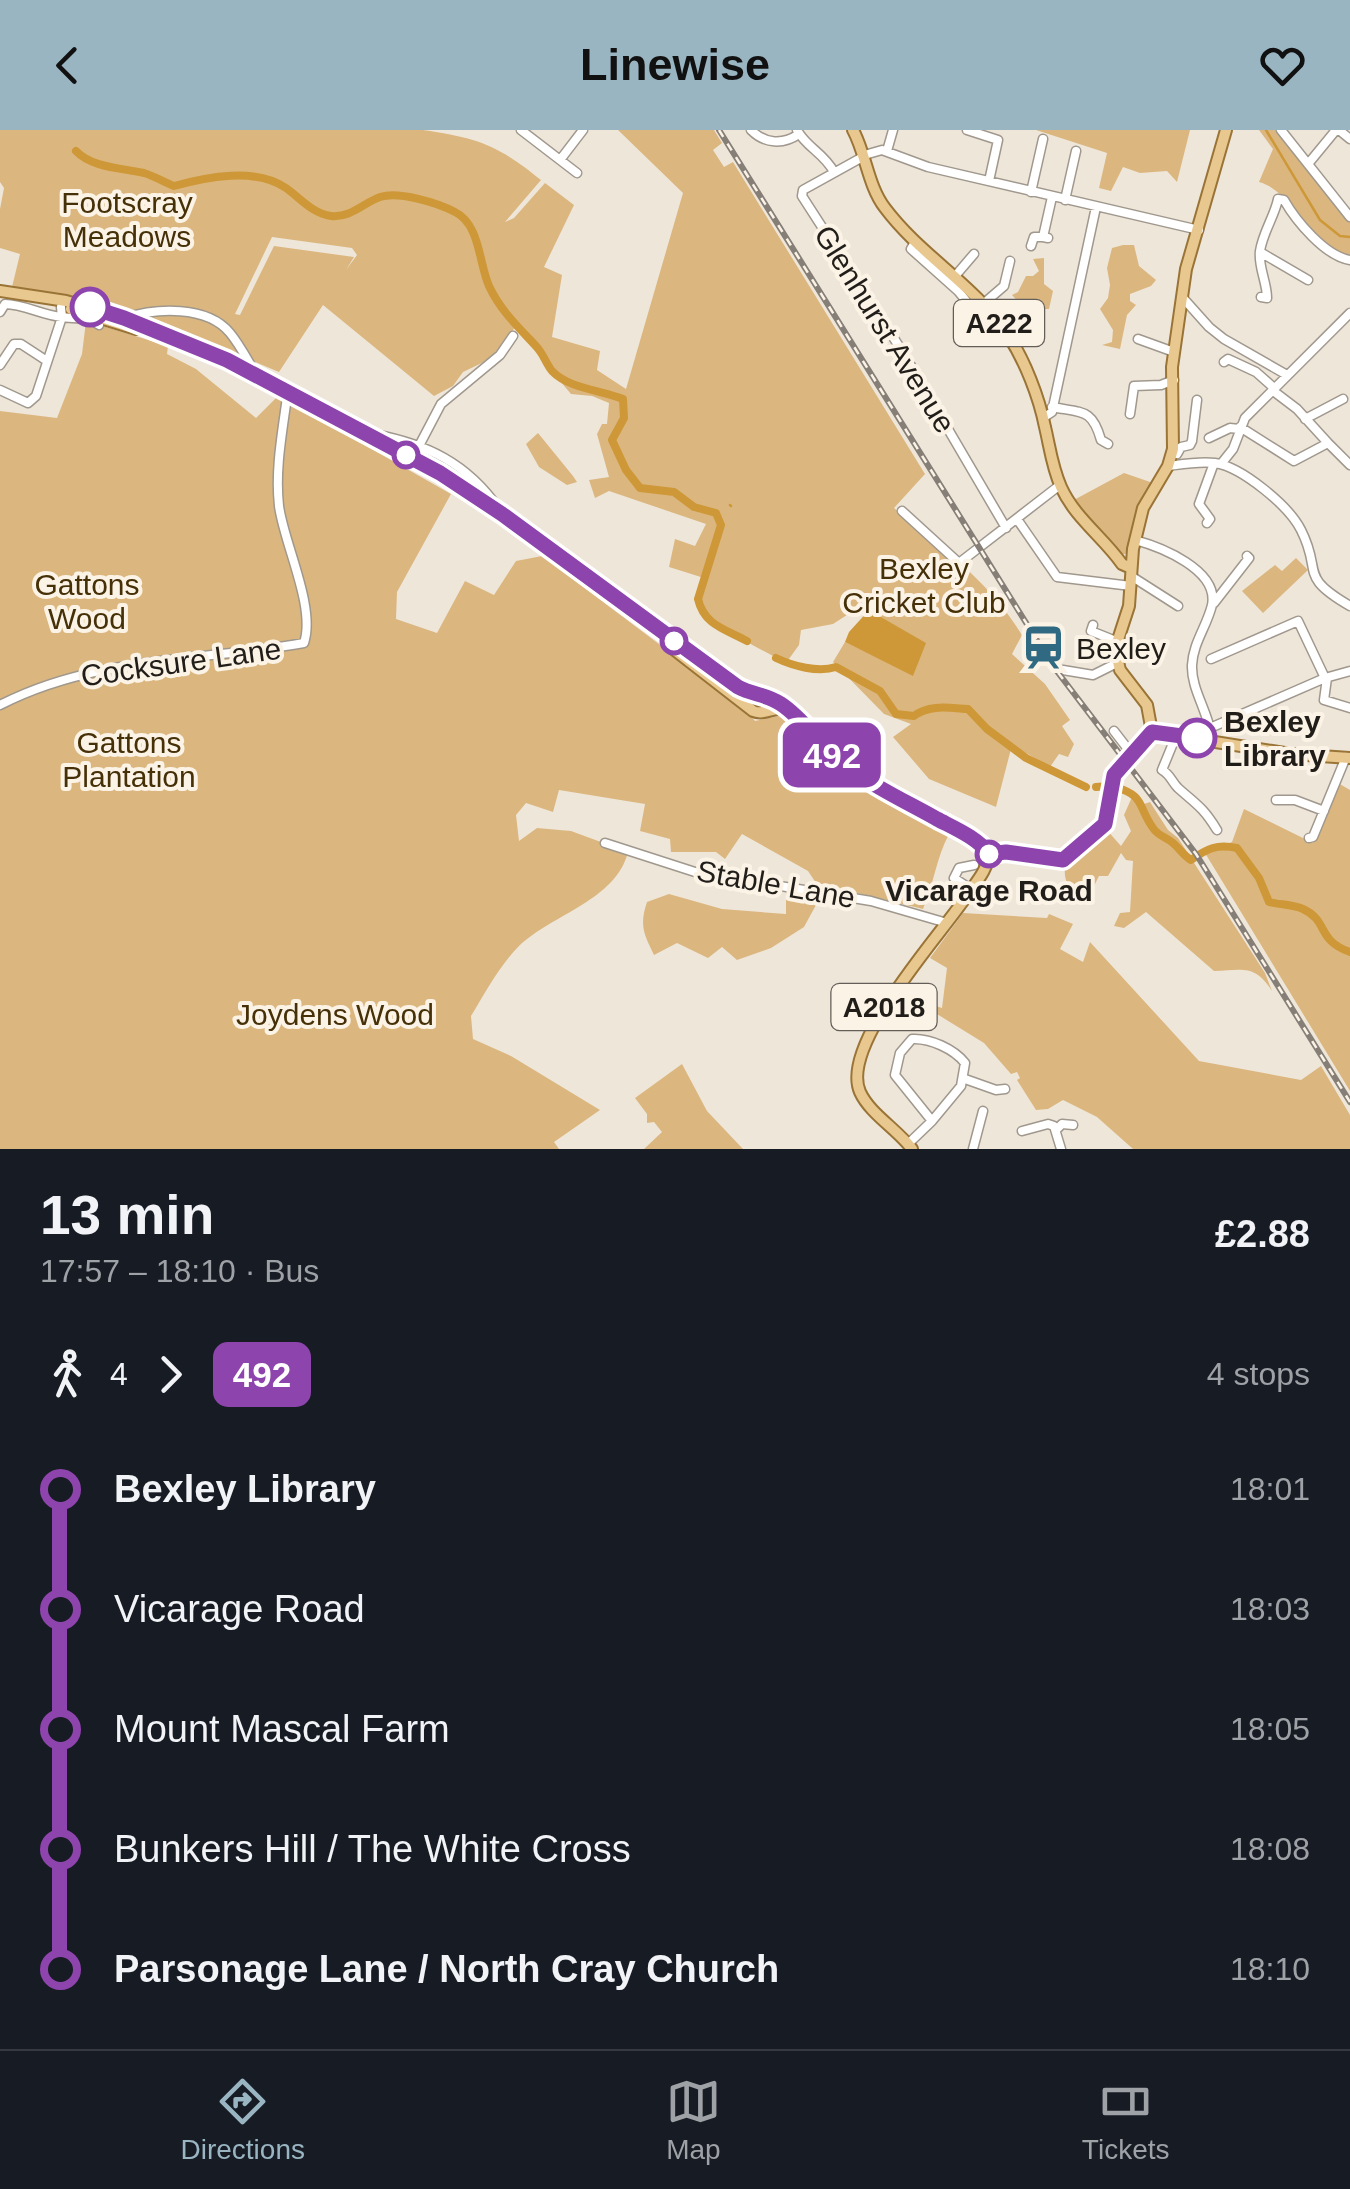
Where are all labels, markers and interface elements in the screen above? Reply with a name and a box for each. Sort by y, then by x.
icon: back [40,38,95,93]
icon: heart [1255,38,1310,93]
text: Linewise [580,39,770,90]
park label: Footscray Meadows [61,186,193,253]
street label: Glenhurst Avenue [808,219,962,439]
unlabelled marker [71,288,109,326]
road number: A222 [954,300,1044,346]
unlabelled marker [393,442,419,468]
park label: Bexley Cricket Club [842,552,1006,619]
park label: Gattons Wood [34,568,140,635]
station icon: Bexley [1019,624,1067,672]
unlabelled marker [661,628,687,654]
street label: Cocksure Lane [79,632,283,692]
place label: Bexley [1076,632,1166,665]
place label: Bexley Library [1224,705,1326,772]
marker: Bexley Library [1178,719,1216,757]
line badge: 492 [774,722,890,788]
park label: Gattons Plantation [62,726,196,793]
text: 492 [803,736,861,775]
marker: Vicarage Road [976,841,1002,867]
street label: Stable Lane [694,854,858,914]
place label: Vicarage Road [885,874,1093,907]
road number: A2018 [832,984,936,1030]
park label: Joydens Wood [236,998,434,1031]
text: 13 min [40,1184,214,1246]
text: £2.88 [1215,1213,1310,1255]
text: 17:57 – 18:10 · Bus [40,1253,319,1289]
icon: walk [40,1347,95,1402]
icon: forward [143,1347,198,1402]
text: 492 [233,1355,291,1394]
text: 4 [110,1356,128,1392]
text: 4 stops [1207,1356,1310,1392]
text: Bexley Library [114,1468,376,1510]
text: 18:01 [1230,1471,1310,1507]
text: Vicarage Road [114,1588,365,1630]
text: 18:03 [1230,1591,1310,1627]
text: Mount Mascal Farm [114,1708,450,1750]
text: 18:05 [1230,1711,1310,1747]
text: Bunkers Hill / The White Cross [114,1828,631,1870]
text: 18:08 [1230,1831,1310,1867]
text: Parsonage Lane / North Cray Church [114,1948,779,1990]
text: 18:10 [1230,1951,1310,1987]
tab: Directions [180,2074,305,2166]
tab: Map [666,2074,721,2166]
tab: Tickets [1082,2074,1170,2166]

